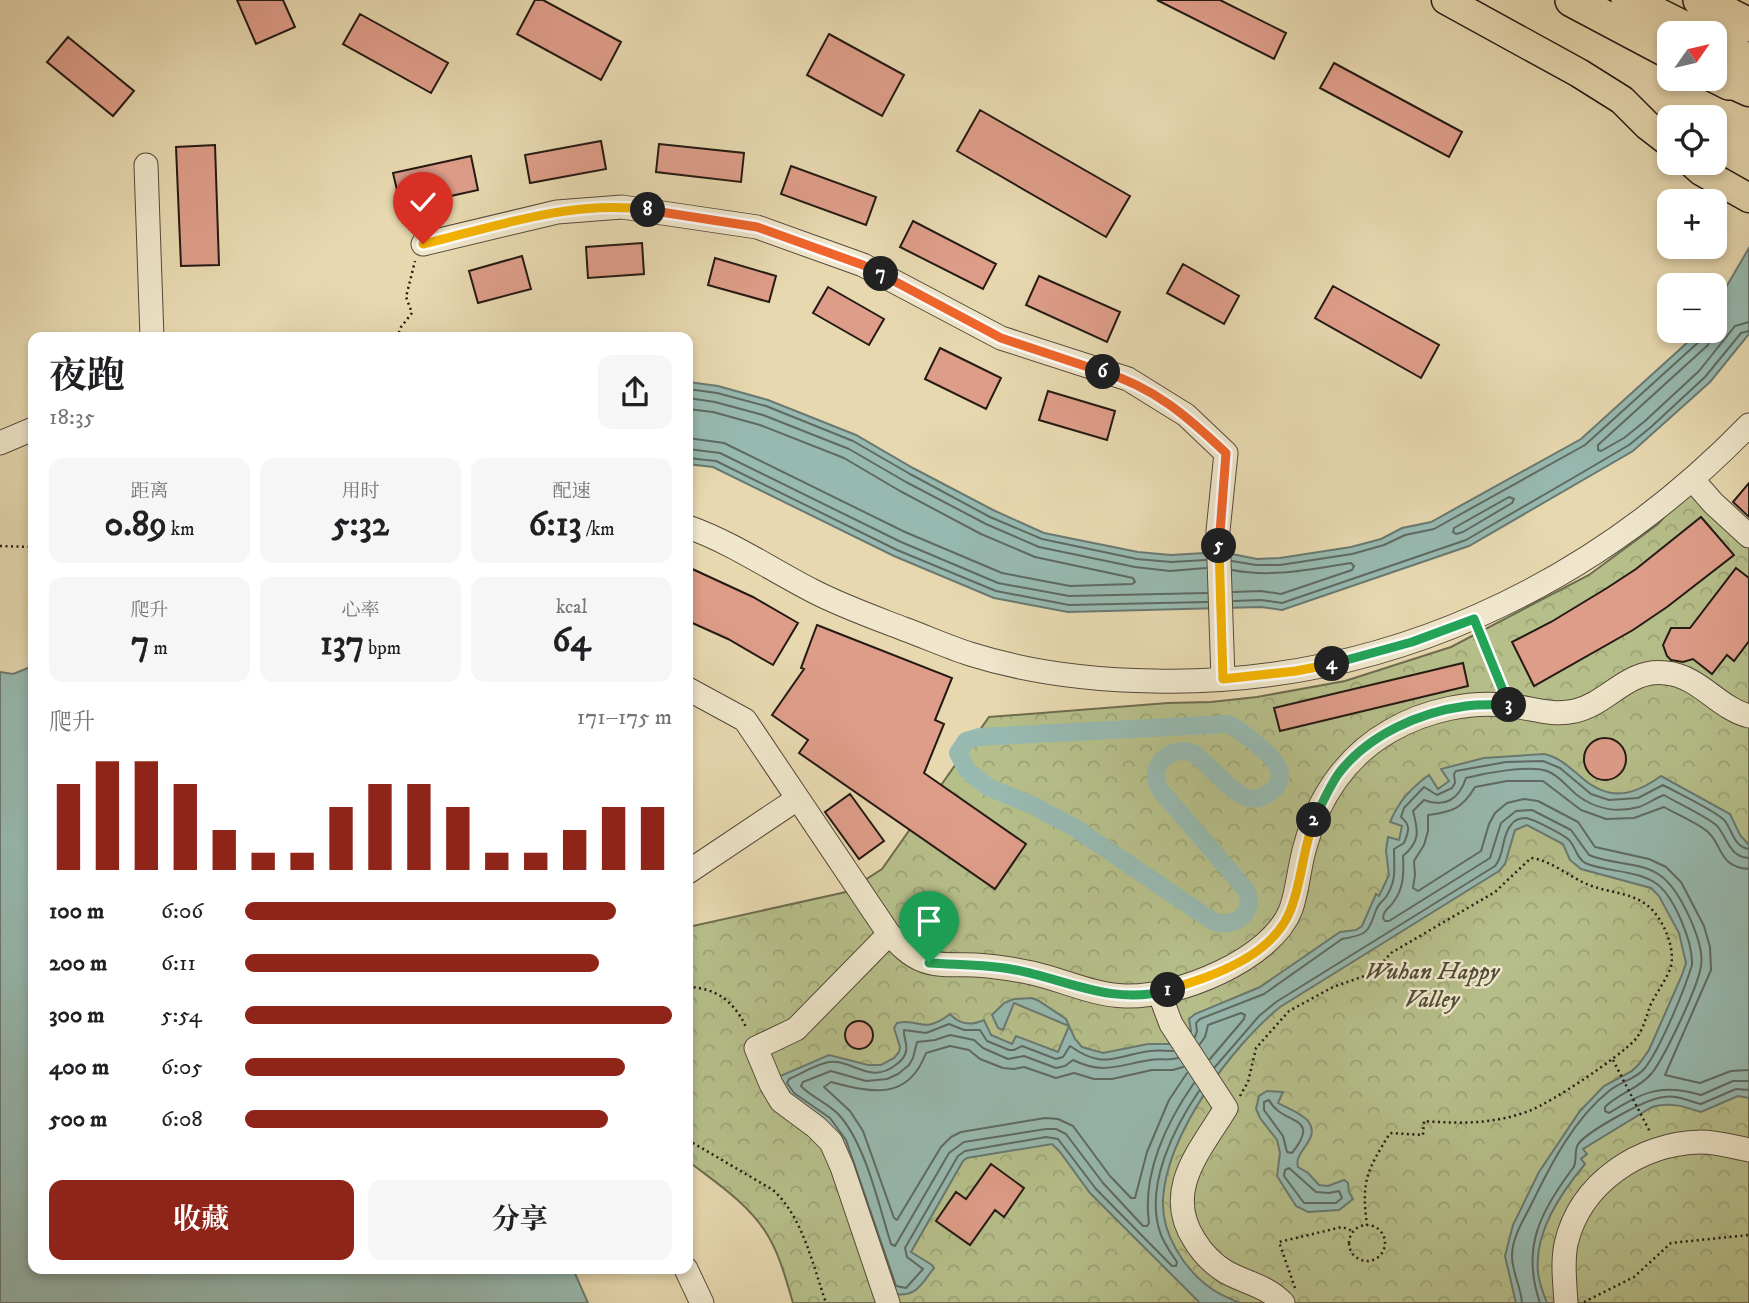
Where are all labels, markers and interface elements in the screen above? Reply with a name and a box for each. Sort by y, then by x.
north arrow [1657,21,1727,91]
map controls [1657,21,1727,343]
button: locate [1657,105,1727,175]
pin [393,172,453,244]
icon: check [404,183,442,221]
button: + [1657,189,1727,259]
pin: 8 [630,192,666,228]
text: 8 [643,198,652,221]
pin: 7 [864,256,898,292]
text: 7 [875,262,886,285]
button: − [1657,273,1727,343]
text: 夜跑 [49,353,125,401]
pin: 6 [1086,354,1120,390]
button: share [598,355,672,429]
text: 6 [1098,360,1107,383]
text: 18:35 [49,403,95,432]
text: 距离 [130,480,169,503]
text: 用时 [341,480,380,503]
text: 配速 [552,480,591,503]
text: 0.89 [105,503,167,547]
text: 5:32 [332,503,389,547]
text: 6:13 [528,503,582,547]
text: km [167,518,194,541]
text: /km [582,518,615,541]
pin: 5 [1202,528,1236,564]
text: 5 [1214,534,1223,557]
text: kcal [556,596,587,619]
text: 爬升 [130,599,169,622]
text: 心率 [341,599,380,622]
text: 64 [552,619,591,663]
text: 7 [131,622,150,666]
text: 137 [320,622,364,666]
text: m [150,637,168,660]
text: bpm [364,637,401,660]
pin: 4 [1314,646,1350,682]
text: 4 [1326,652,1337,675]
pin: 3 [1492,688,1526,722]
text: 3 [1505,693,1512,716]
text: 171–175 m [577,703,672,732]
text: 爬升 [49,708,95,737]
pin: 2 [1296,802,1332,838]
text: 2 [1309,808,1318,831]
pin [899,891,959,963]
text: 100 m [49,897,104,926]
text: 6:06 [161,897,203,926]
icon: arrive [910,902,948,940]
text: 200 m [49,949,107,978]
text: 6:11 [161,949,196,978]
park label: Wuhan Happy Valley [1365,957,1501,1015]
pin: 1 [1150,972,1186,1007]
text: 1 [1164,978,1171,1001]
text: 300 m [49,1001,105,1030]
text: 5:54 [161,1001,202,1030]
text: 400 m [49,1053,109,1082]
text: 6:05 [161,1053,203,1082]
text: 500 m [49,1105,107,1134]
text: 6:08 [161,1105,203,1134]
button: 收藏 [49,1180,354,1260]
button: 分享 [368,1180,672,1260]

